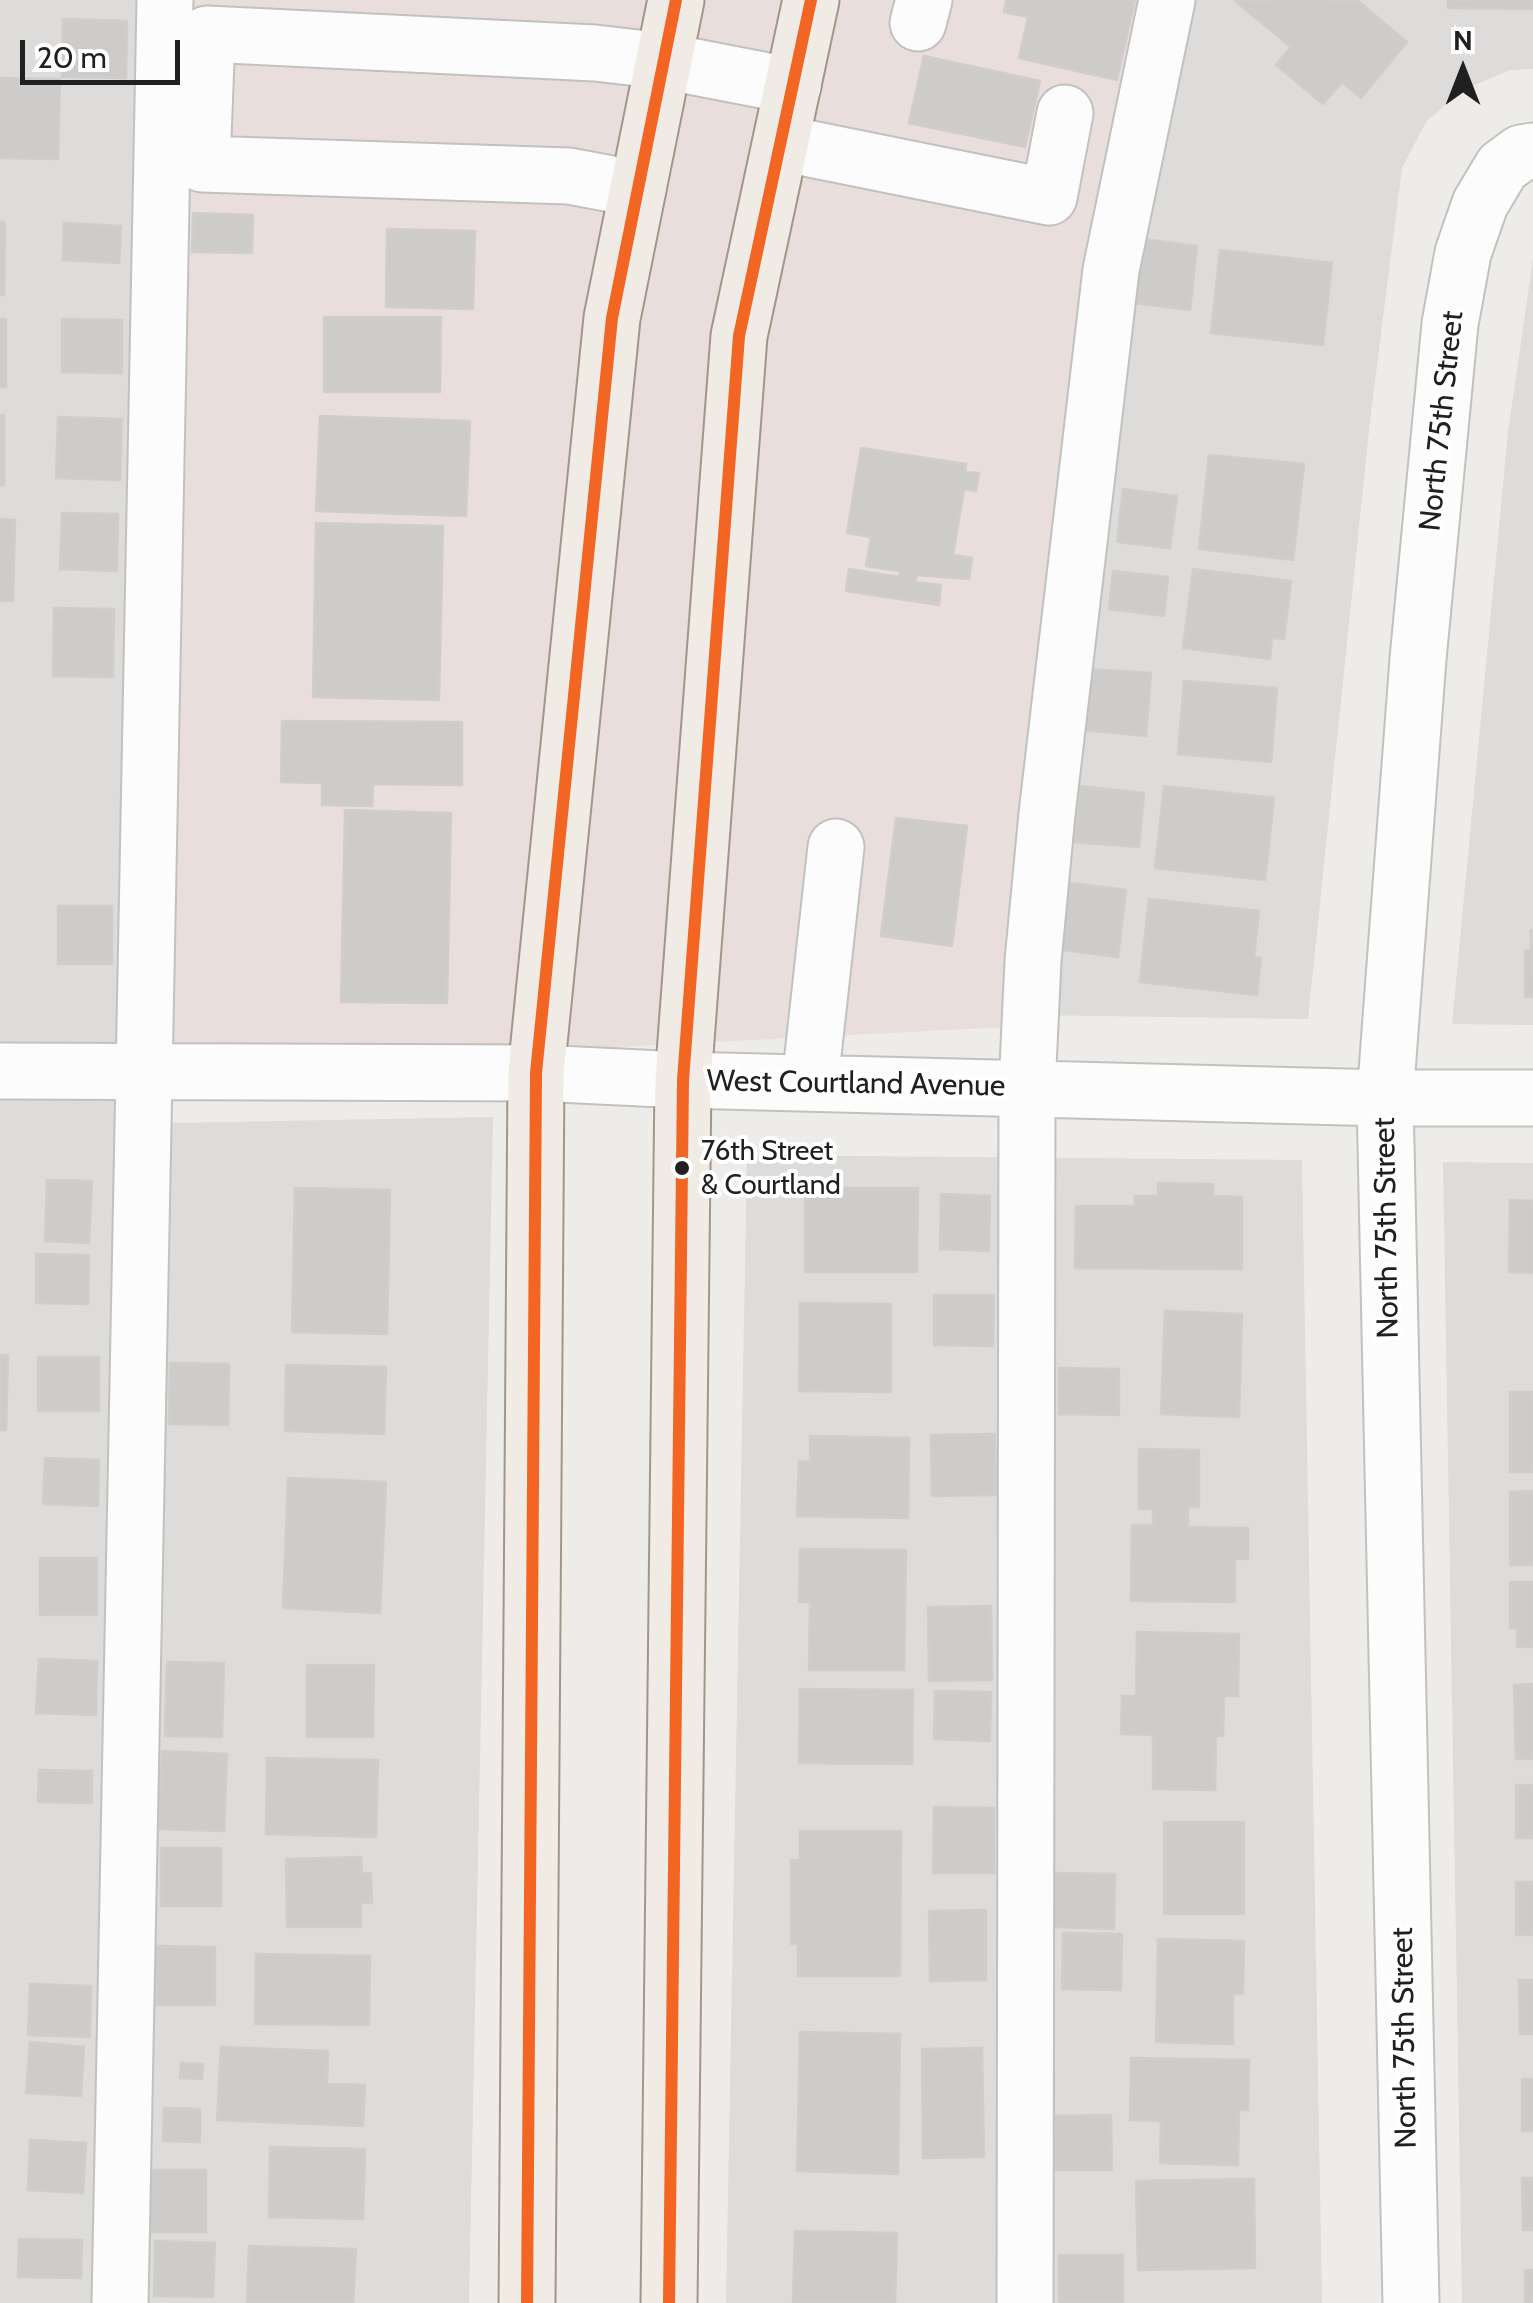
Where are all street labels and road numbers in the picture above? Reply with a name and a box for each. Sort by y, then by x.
street label: North 75th Street [1413,309,1471,533]
street label: West Courtland Avenue [706,1063,1006,1105]
street label: North 75th Street [1367,1117,1407,1339]
street label: North 75th Street [1385,1927,1425,2149]

